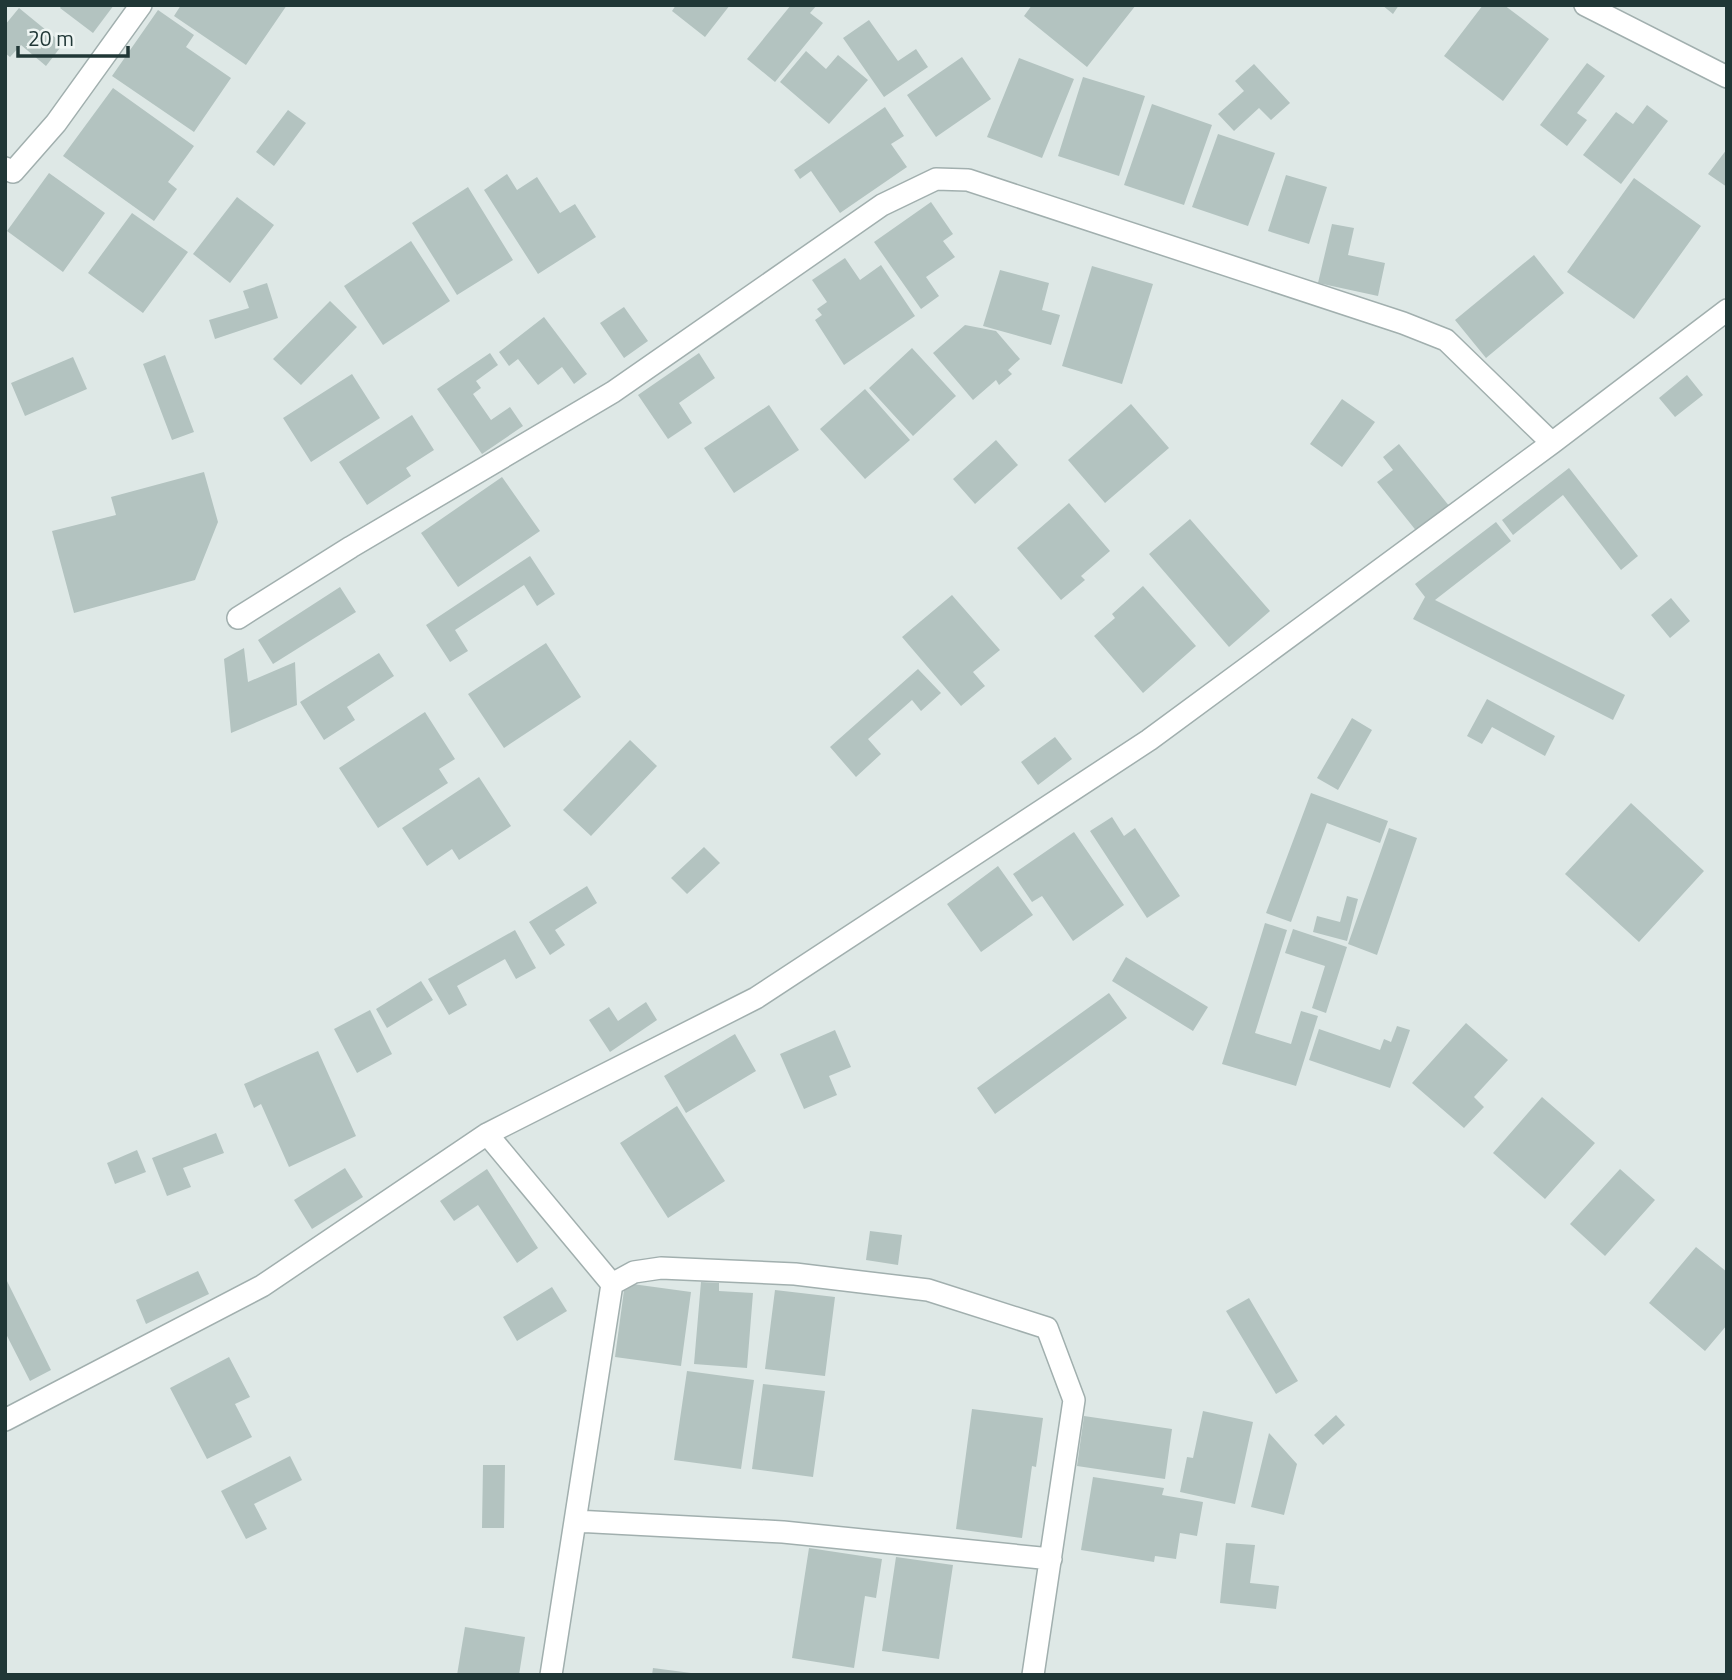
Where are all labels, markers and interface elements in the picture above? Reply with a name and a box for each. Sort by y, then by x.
scale bar [18,14,128,58]
text: 20 m [28,22,74,54]

